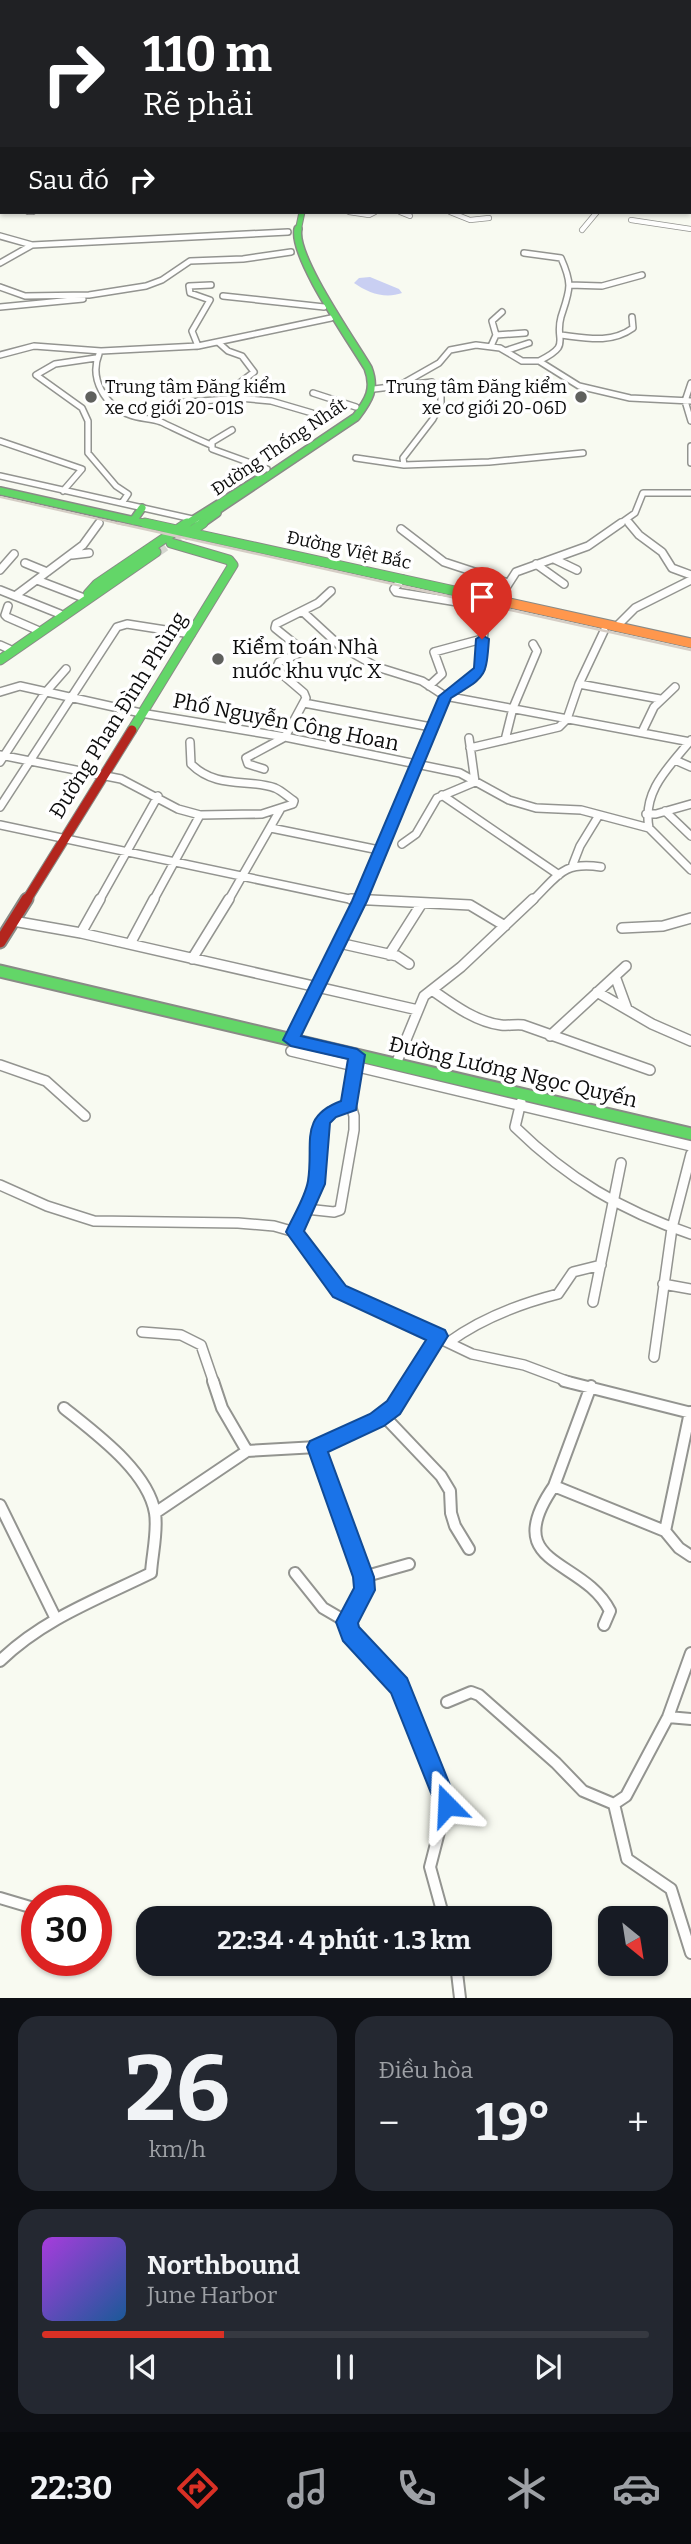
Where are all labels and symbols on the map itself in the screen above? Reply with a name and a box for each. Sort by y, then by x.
place label: Trung tâm Đăng kiểm xe cơ giới 20-01S [105,376,286,419]
place label: Trung tâm Đăng kiểm xe cơ giới 20-06D [386,376,567,419]
marker: Trung tâm Đăng kiểm xe cơ giới 20-01S [83,389,99,405]
marker: Trung tâm Đăng kiểm xe cơ giới 20-06D [573,389,589,405]
street label: Đường Thống Nhất [207,393,351,500]
street label: Đường Việt Bắc [285,526,413,574]
pin [452,567,512,639]
street label: Đường Phan Đình Phùng [44,607,192,823]
place label: Kiểm toán Nhà nước khu vực X [232,634,382,684]
marker: Kiểm toán Nhà nước khu vực X [210,651,226,667]
street label: Phố Nguyễn Công Hoan [171,687,401,757]
street label: Đường Lương Ngọc Quyến [386,1031,640,1113]
position arrow [410,1768,484,1842]
speed limit sign: 30 [21,1885,112,1976]
north arrow [598,1906,668,1976]

